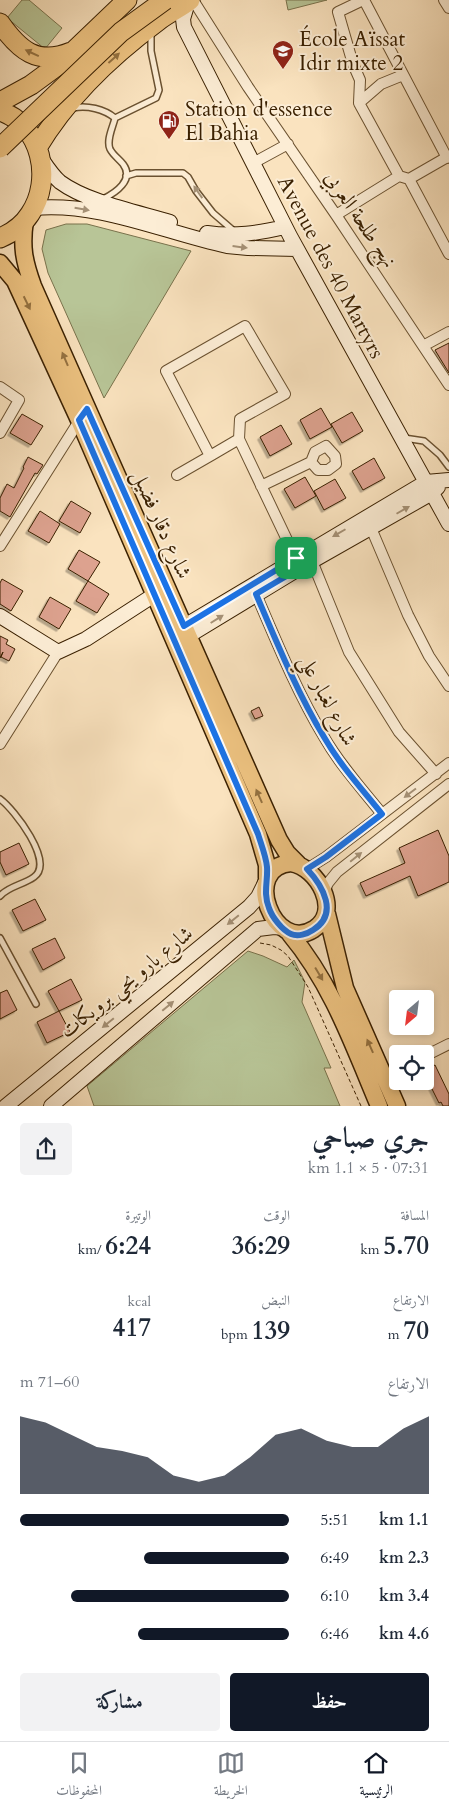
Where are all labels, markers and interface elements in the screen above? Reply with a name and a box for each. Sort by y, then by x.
place label: École Aïssat Idir mixte 2 [299,25,406,78]
school or university icon: École Aïssat Idir mixte 2 [271,39,295,70]
one-way arrow [25,48,39,56]
one-way arrow [108,52,120,64]
place label: Station d'essence El Bahia [185,95,333,148]
fuel station icon: Station d'essence El Bahia [157,109,181,140]
street label: نهج طلحة العربي [314,165,404,276]
street label: Avenue des 40 Martyrs [270,171,391,364]
one-way arrow [193,186,203,199]
one-way arrow [74,206,90,214]
one-way arrow [232,243,248,251]
one-way arrow [23,296,31,310]
one-way arrow [61,352,69,366]
street label: شارع دقار فضيل [122,465,198,585]
one-way arrow [395,506,410,514]
one-way arrow [332,529,345,538]
pin [275,537,317,579]
icon: arrive [282,544,310,572]
one-way arrow [211,614,224,623]
street label: شارع لغبار علي [287,649,364,753]
one-way arrow [404,787,417,798]
one-way arrow [255,789,263,803]
one-way arrow [349,851,362,862]
one-way arrow [227,914,240,925]
street label: شارع بارو يحي برويكات [53,919,202,1049]
one-way arrow [314,967,323,980]
north arrow [389,990,434,1035]
map controls [389,990,434,1090]
one-way arrow [162,1001,174,1012]
one-way arrow [102,1017,115,1028]
one-way arrow [366,1039,374,1053]
button: locate [389,1045,434,1090]
text: جري صباحي [312,1119,429,1157]
button: share [20,1123,72,1175]
text: 07:31 · 5 × 1.1 km [308,1157,429,1179]
text: الوتيرة [125,1206,151,1225]
text: الوقت [263,1206,290,1225]
text: المسافة [400,1206,429,1225]
text: 6:24 [105,1229,151,1263]
text: 36:29 [232,1229,290,1263]
text: 5.70 [383,1229,429,1263]
text: /km [78,1240,105,1259]
text: km [360,1240,383,1259]
text: النبض [261,1291,290,1310]
text: الارتفاع [393,1291,429,1310]
text: kcal [128,1292,151,1311]
text: 417 [113,1311,151,1345]
text: 139 [252,1314,290,1348]
text: 70 [403,1314,429,1348]
text: bpm [221,1325,252,1344]
text: m [388,1325,403,1344]
text: 60–71 m [20,1371,79,1393]
text: الارتفاع [387,1373,429,1395]
text: 5:51 [320,1509,349,1531]
text: 1.1 km [379,1509,429,1531]
text: 6:49 [320,1547,349,1569]
text: 2.3 km [379,1547,429,1569]
text: 6:10 [320,1585,349,1607]
text: 3.4 km [379,1585,429,1607]
text: 6:46 [320,1623,349,1645]
text: 4.6 km [379,1623,429,1645]
button: مشاركة [20,1673,220,1731]
button: حفظ [230,1673,429,1731]
tab: المحفوظات [56,1749,102,1804]
tab: الخريطة [214,1749,248,1804]
tab: الرئيسية [360,1749,393,1804]

